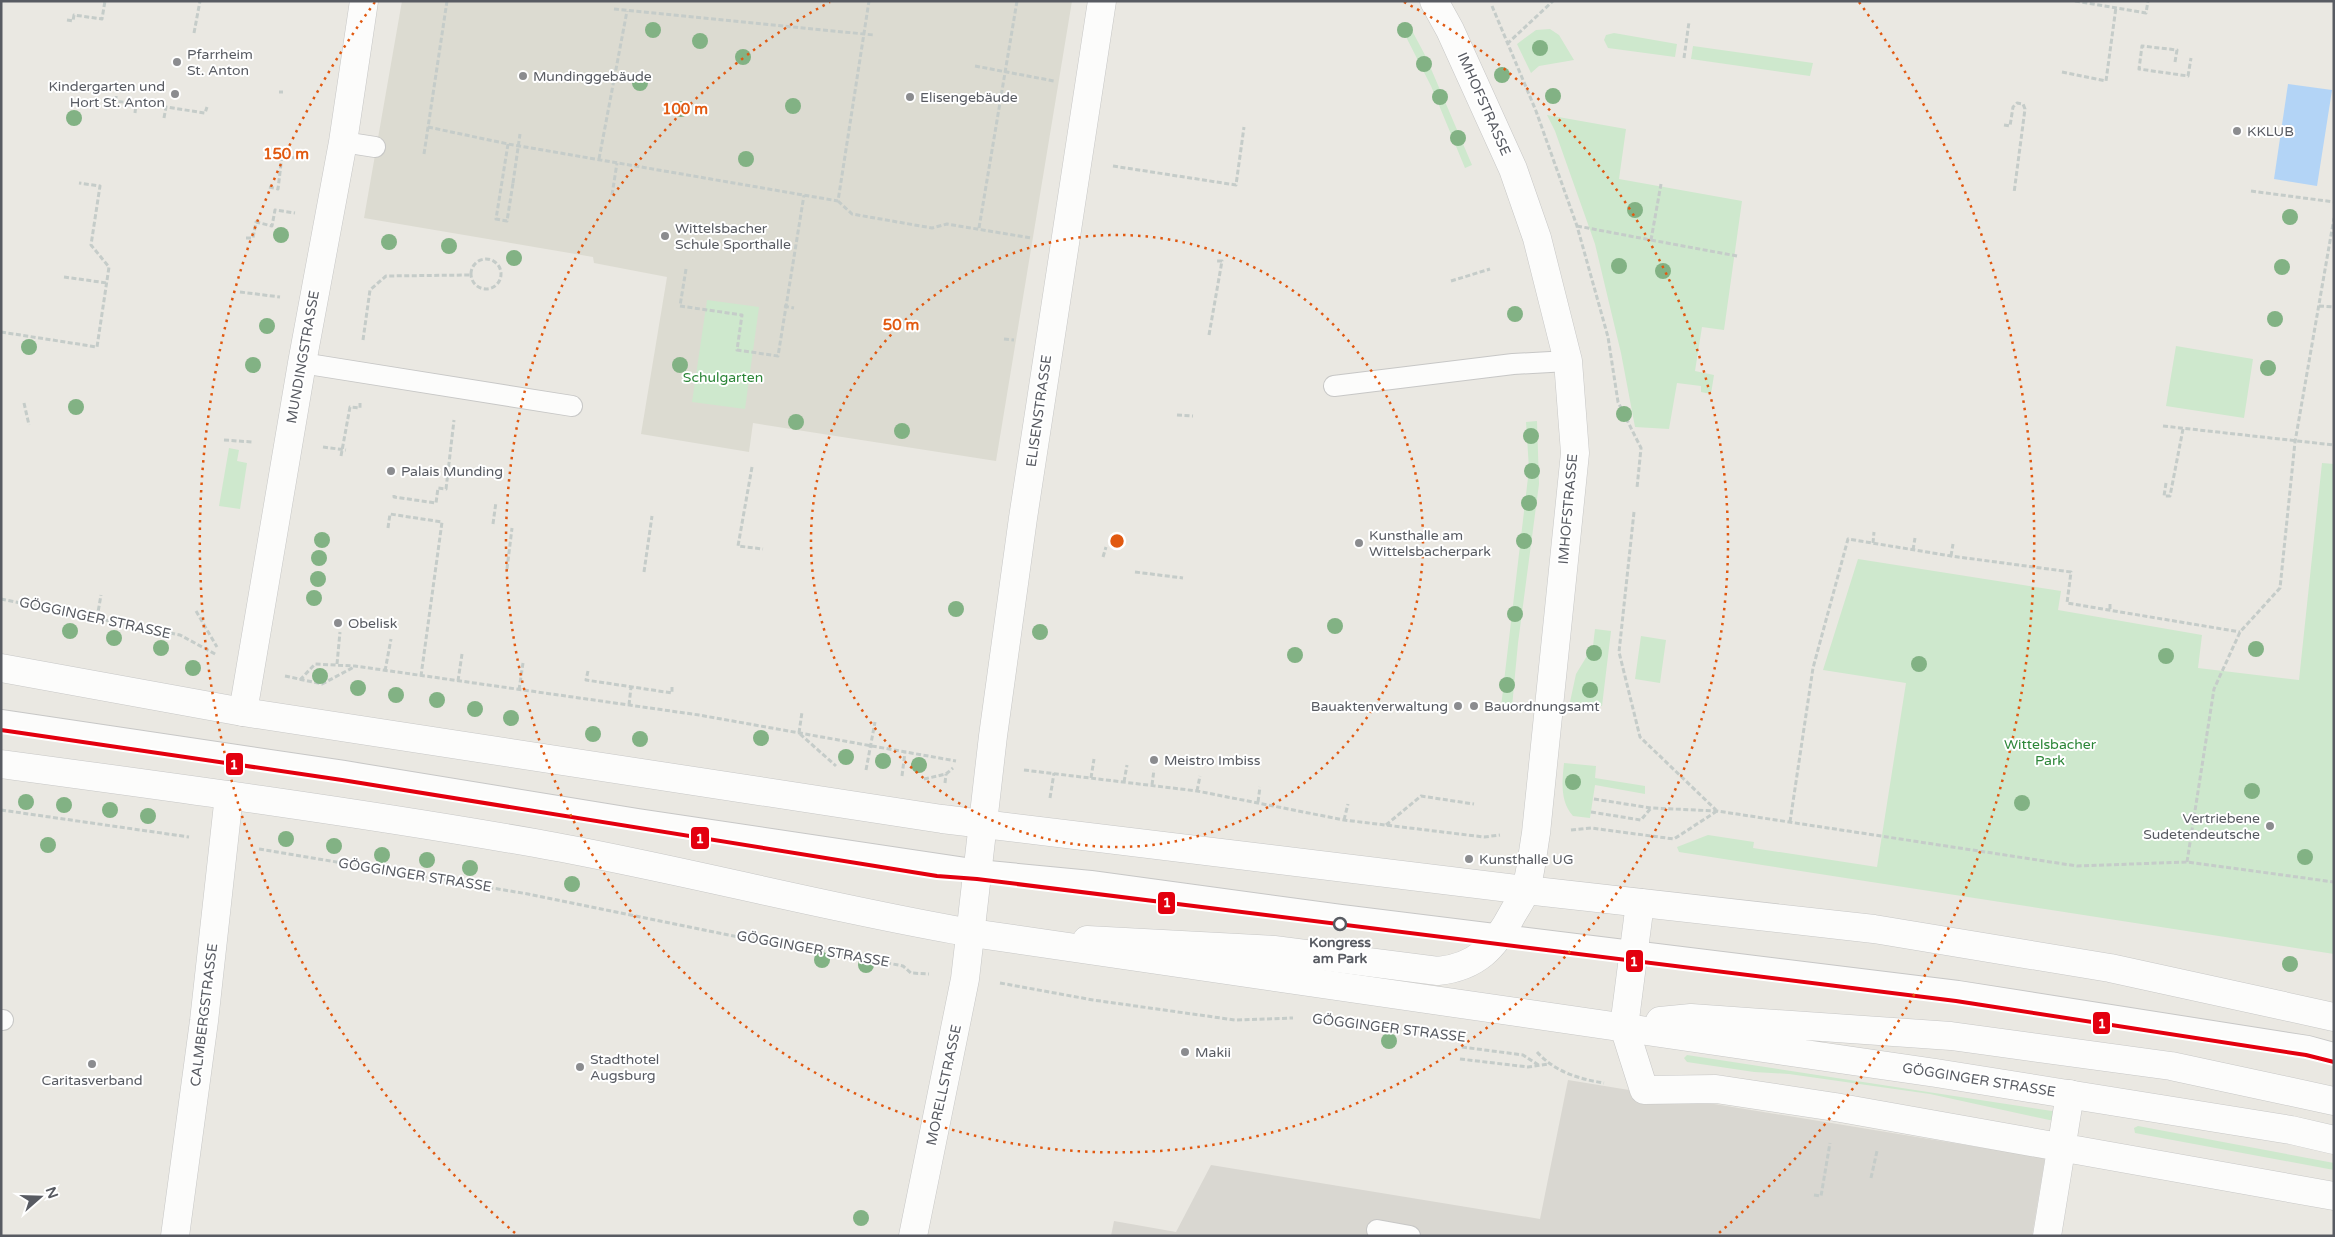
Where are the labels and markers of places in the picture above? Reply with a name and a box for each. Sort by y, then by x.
place label: Pfarrheim St. Anton [187,46,253,79]
marker: Pfarrheim St. Anton [171,56,183,68]
place label: Mundinggebäude [533,68,652,85]
marker: Mundinggebäude [517,70,529,82]
place label: Kindergarten und Hort St. Anton [48,78,165,111]
marker: Kindergarten und Hort St. Anton [169,88,181,100]
place label: Elisengebäude [920,89,1018,106]
marker: Elisengebäude [904,91,916,103]
place label: KKLUB [2247,123,2294,140]
marker: KKLUB [2231,125,2243,137]
place label: Wittelsbacher Schule Sporthalle [675,220,791,253]
marker: Wittelsbacher Schule Sporthalle [659,230,671,242]
place label: Palais Munding [401,463,503,480]
marker: Palais Munding [385,465,397,477]
place label: Kunsthalle am Wittelsbacherpark [1369,527,1491,560]
centre of rings [1108,532,1126,550]
marker: Kunsthalle am Wittelsbacherpark [1353,537,1365,549]
place label: Obelisk [348,615,398,632]
marker: Obelisk [332,617,344,629]
place label: Bauaktenverwaltung [1311,698,1448,715]
place label: Bauordnungsamt [1484,698,1600,715]
marker: Bauaktenverwaltung [1452,700,1464,712]
marker: Bauordnungsamt [1468,700,1480,712]
place label: Meistro Imbiss [1164,752,1261,769]
marker: Meistro Imbiss [1148,754,1160,766]
place label: Vertriebene Sudetendeutsche [2143,810,2260,843]
marker: Vertriebene Sudetendeutsche [2264,820,2276,832]
place label: Kunsthalle UG [1479,851,1574,868]
marker: Kunsthalle UG [1463,853,1475,865]
marker: Kongress am Park [1333,917,1347,931]
place label: Kongress am Park [1309,934,1371,967]
place label: Makii [1195,1044,1231,1061]
marker: Makii [1179,1046,1191,1058]
place label: Stadthotel Augsburg [590,1051,659,1084]
marker: Caritasverband [86,1058,98,1070]
marker: Stadthotel Augsburg [574,1061,586,1073]
place label: Caritasverband [42,1072,143,1089]

